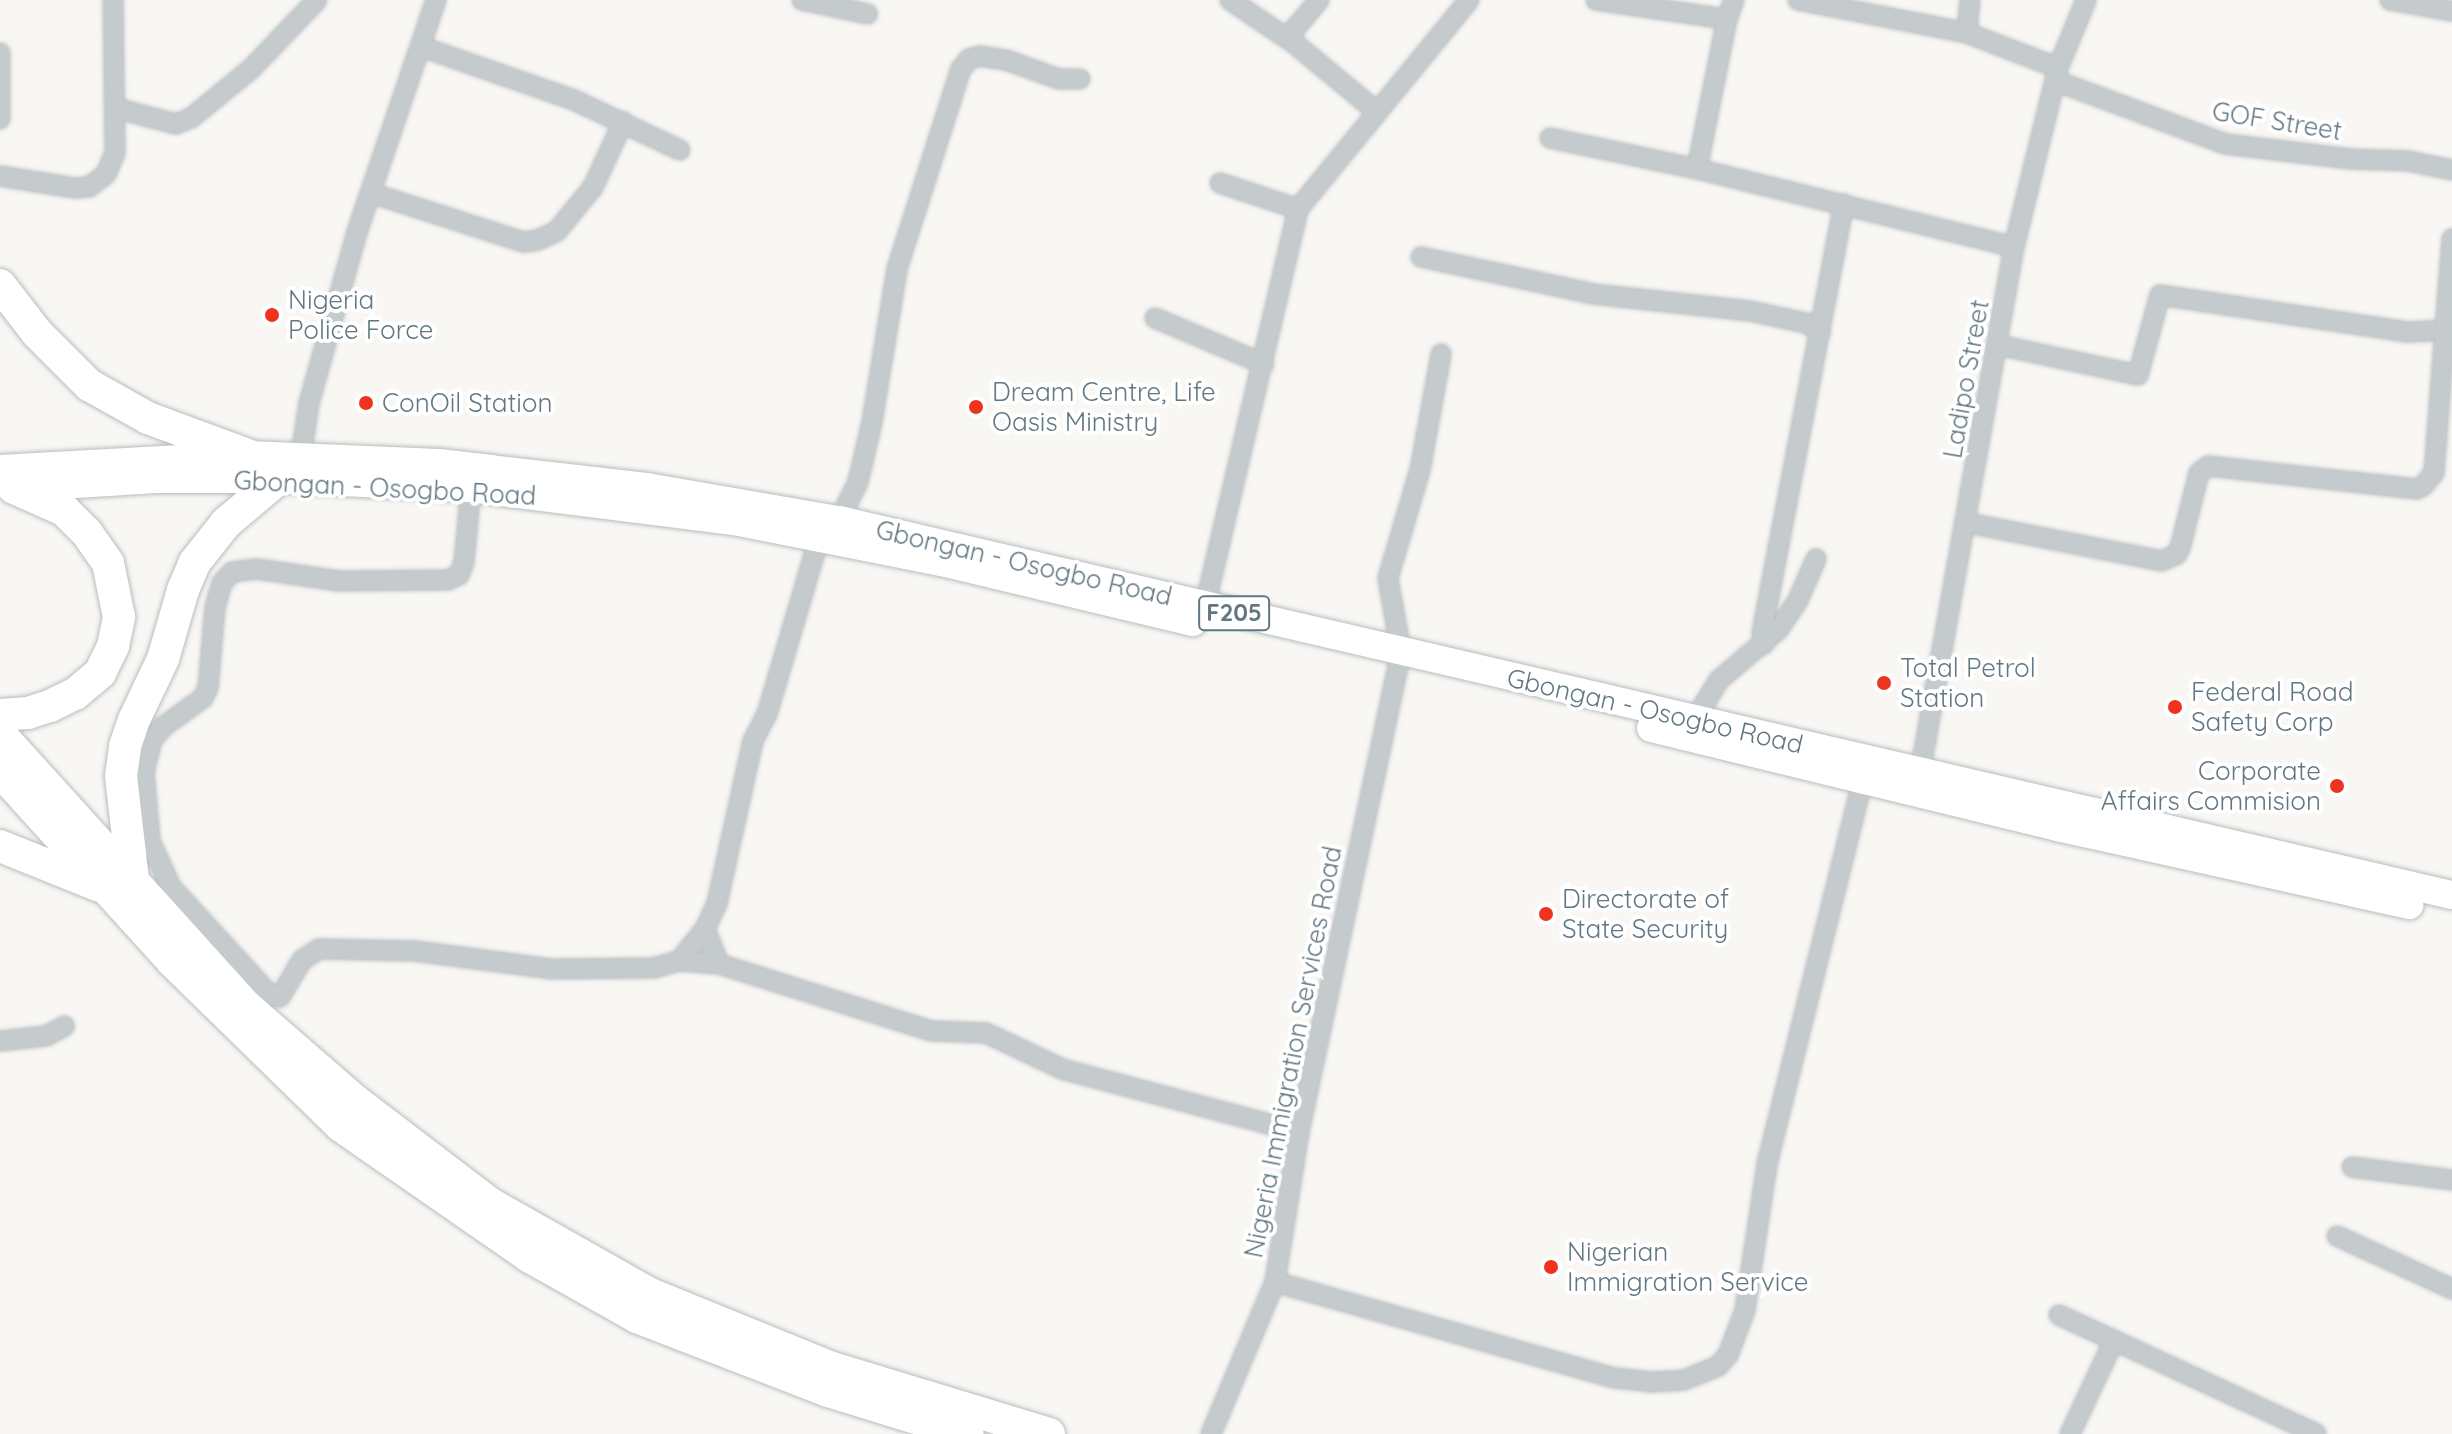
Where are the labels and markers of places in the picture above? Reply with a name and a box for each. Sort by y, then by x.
place label: Nigeria Police Force [288,284,433,346]
marker: Nigeria Police Force [263,306,281,324]
place label: Dream Centre, Life Oasis Ministry [992,376,1216,438]
place label: ConOil Station [382,387,553,419]
marker: ConOil Station [357,394,375,412]
marker: Dream Centre, Life Oasis Ministry [967,398,985,416]
place label: Total Petrol Station [1900,652,2036,714]
marker: Total Petrol Station [1875,674,1893,692]
place label: Federal Road Safety Corp [2191,676,2353,738]
marker: Federal Road Safety Corp [2166,698,2184,716]
place label: Corporate Affairs Commision [2101,755,2321,816]
marker: Corporate Affairs Commision [2328,777,2346,795]
place label: Directorate of State Security [1562,883,1729,944]
marker: Directorate of State Security [1537,905,1555,923]
place label: Nigerian Immigration Service [1567,1236,1808,1298]
marker: Nigerian Immigration Service [1542,1258,1560,1276]

